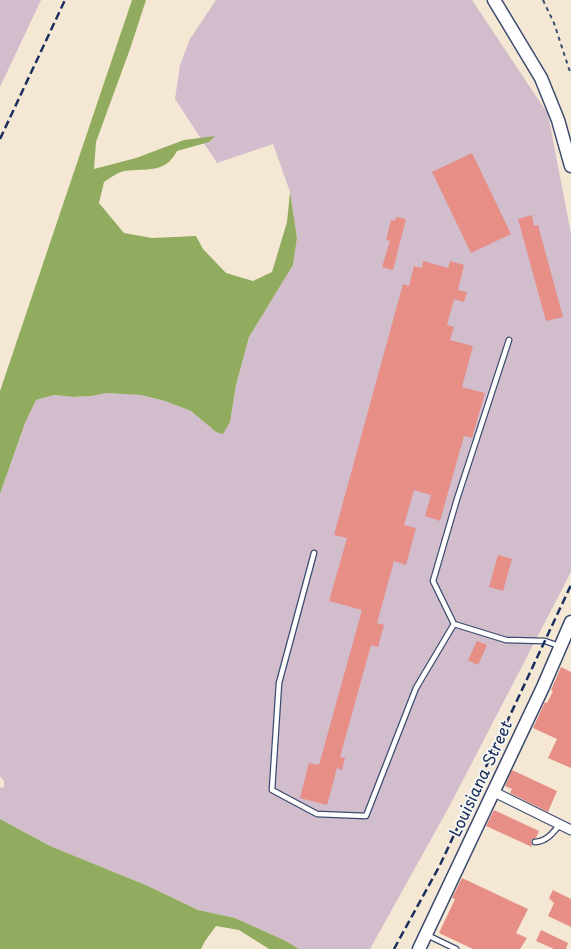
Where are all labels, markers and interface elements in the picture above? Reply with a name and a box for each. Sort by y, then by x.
street label: Louisiana Street [447,718,517,840]

